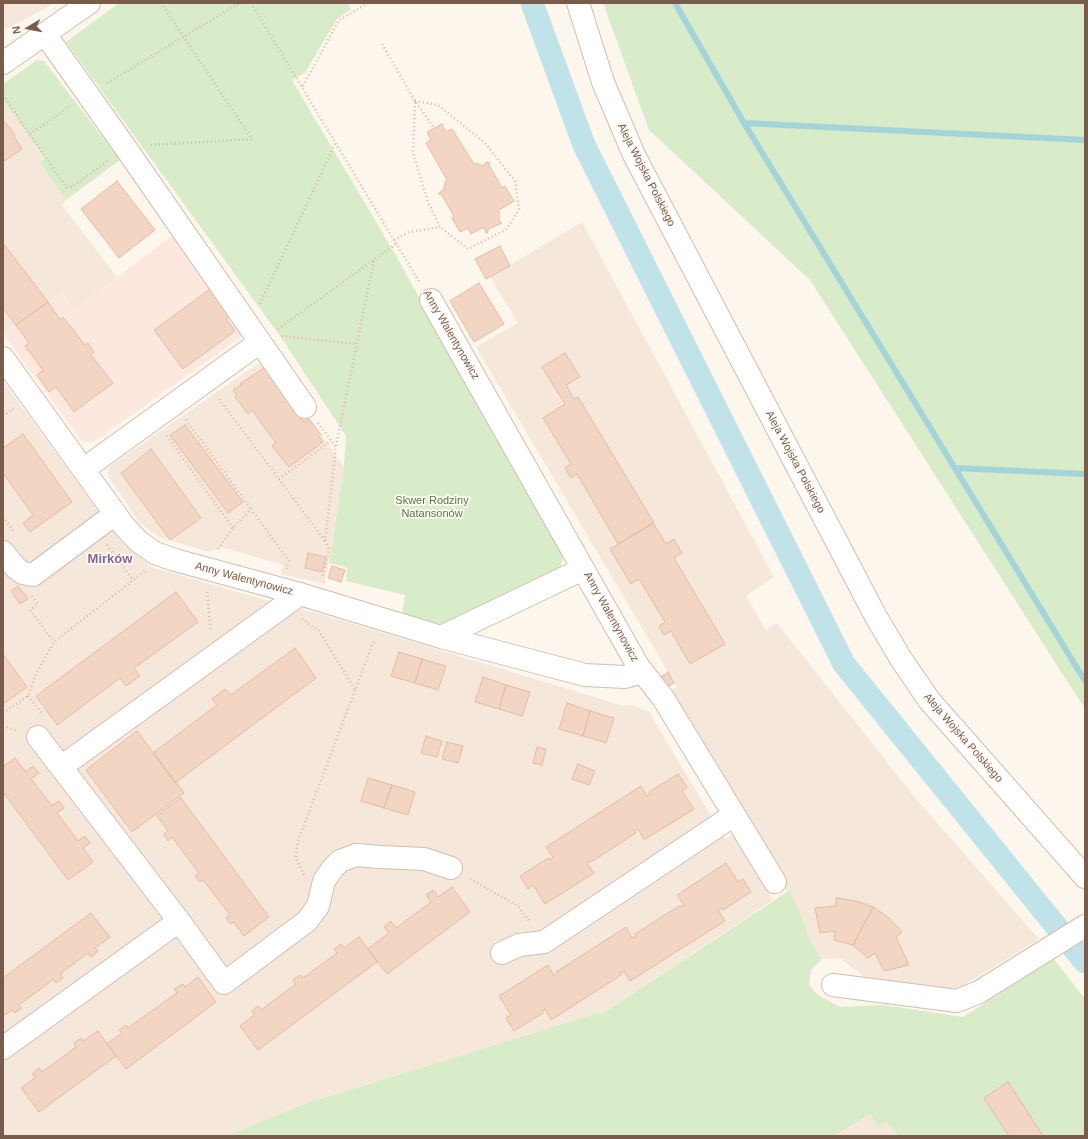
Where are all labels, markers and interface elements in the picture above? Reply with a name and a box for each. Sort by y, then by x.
north arrow [8,8,48,48]
text: N [10,25,23,35]
street label: Aleja Wojska Polskiego [614,121,678,229]
street label: Anny Walentynowicz [420,288,482,382]
street label: Aleja Wojska Polskiego [762,409,828,515]
park label: Skwer Rodziny Natansonów [395,494,469,520]
district label: Mirków [88,551,132,567]
street label: Anny Walentynowicz [193,560,295,598]
street label: Anny Walentynowicz [581,570,641,664]
street label: Aleja Wojska Polskiego [921,691,1005,785]

